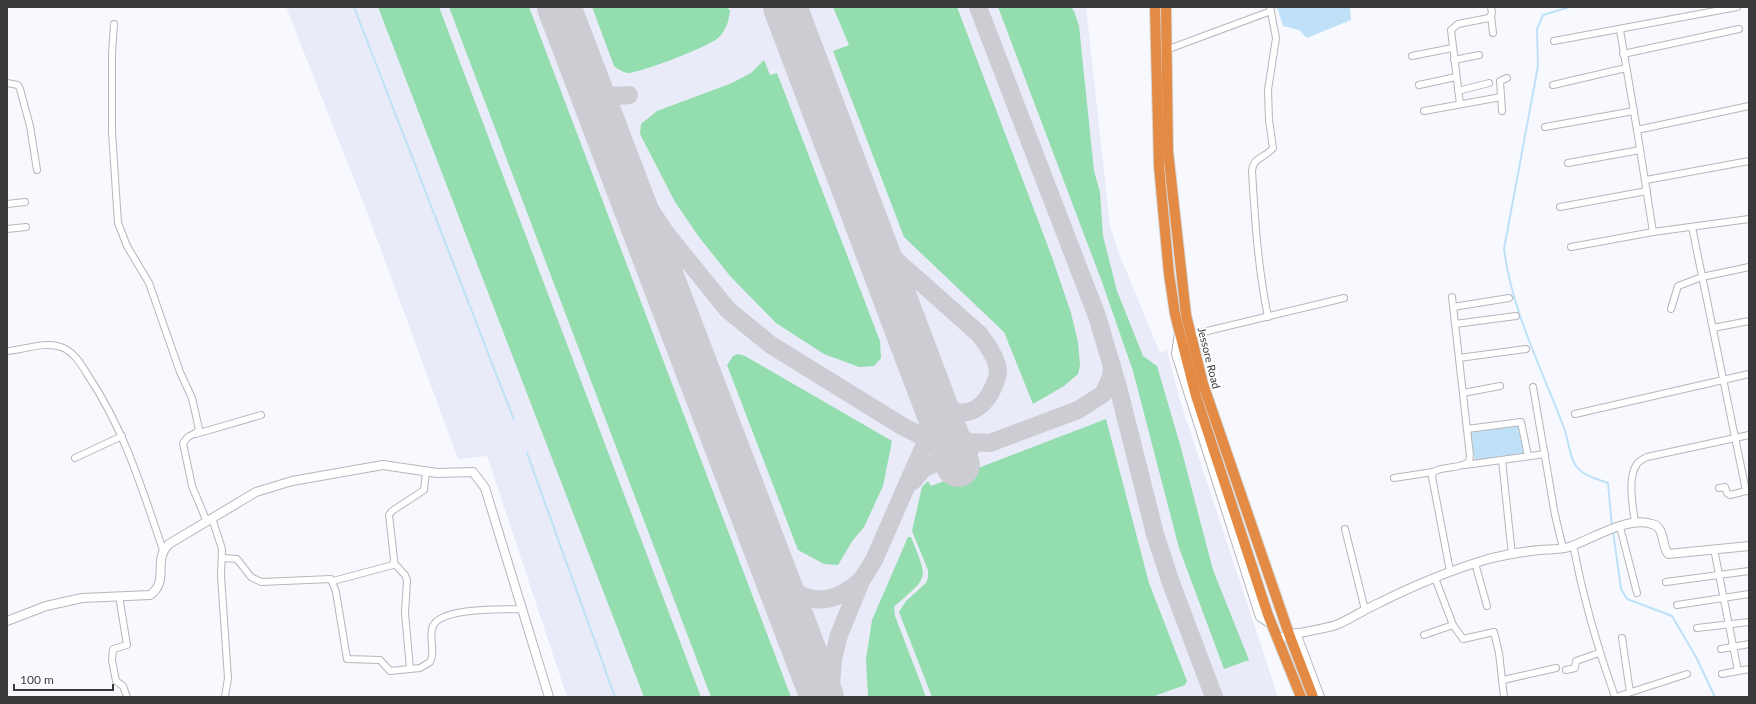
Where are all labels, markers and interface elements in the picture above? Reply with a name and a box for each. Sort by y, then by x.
street label: Jessore Road [1196,326,1223,390]
scale bar [14,666,113,692]
text: 100 m [20,672,54,687]

